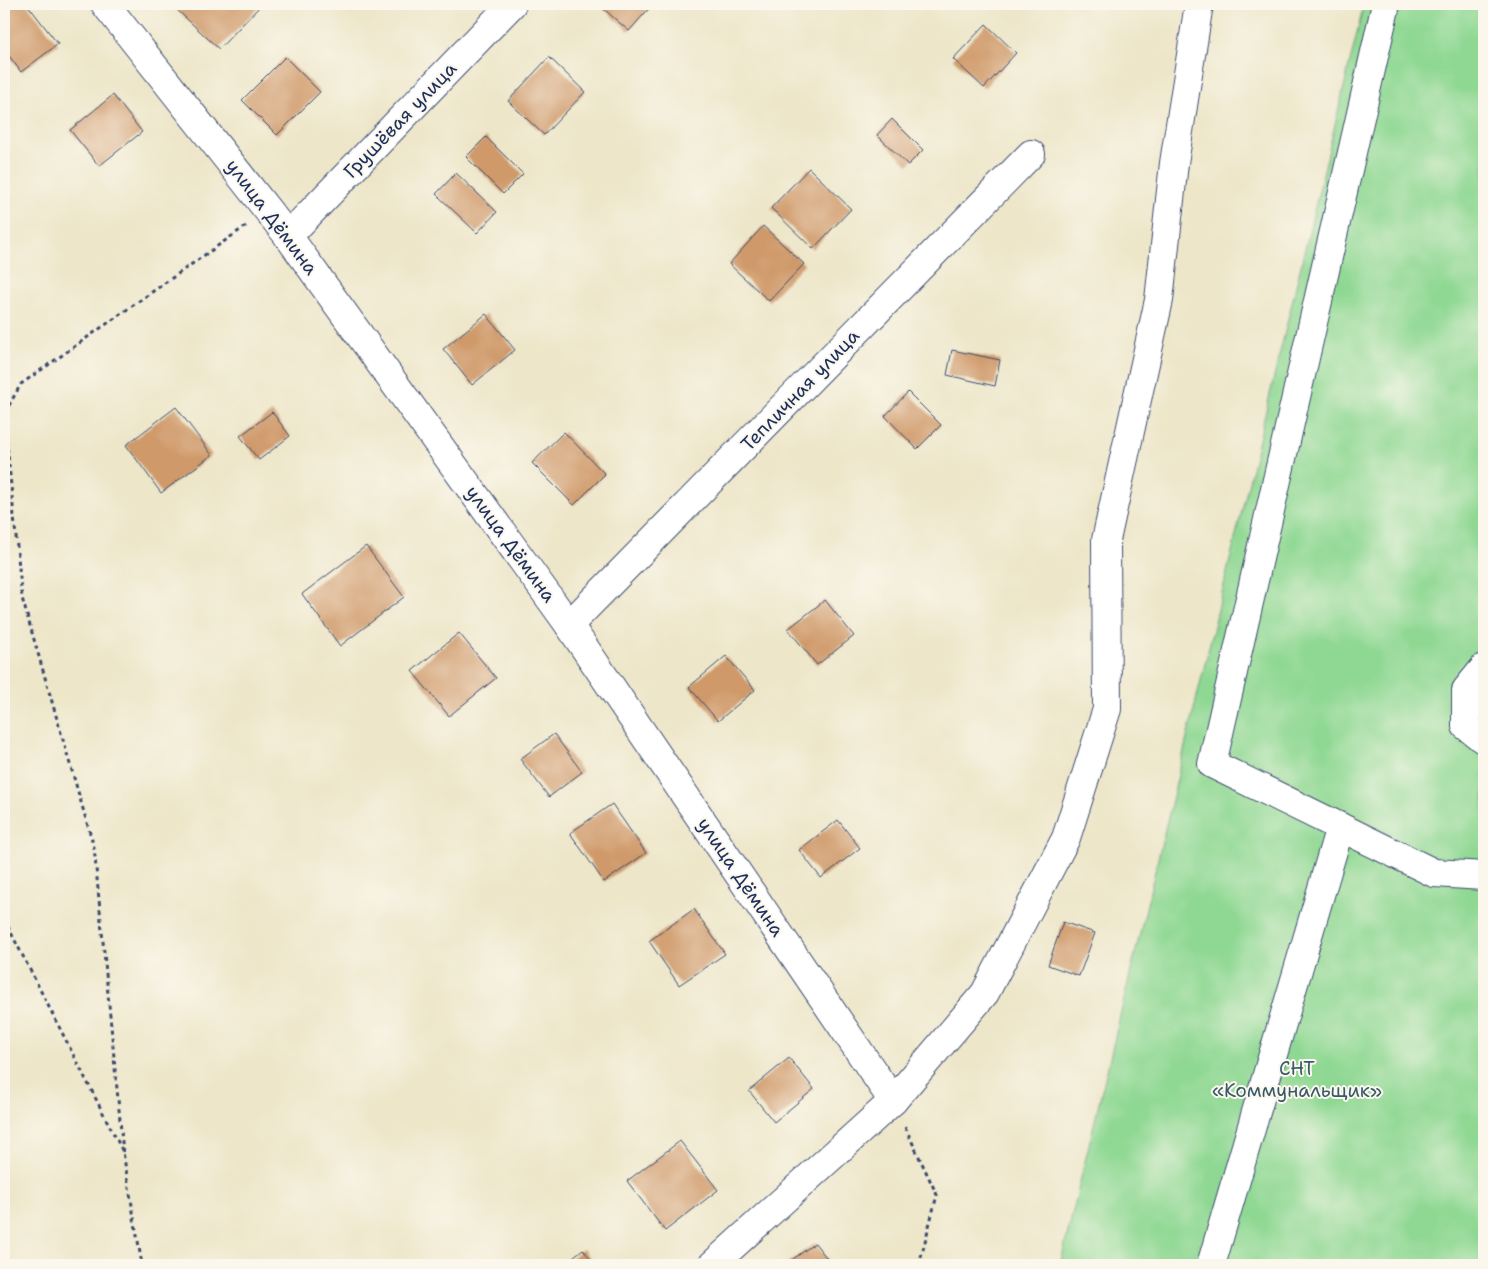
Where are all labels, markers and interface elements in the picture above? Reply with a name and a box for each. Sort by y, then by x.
street label: Грушёвая улица [338,56,462,184]
street label: улица Дёмина [220,154,324,280]
street label: Тепличная улица [735,323,865,456]
street label: улица Дёмина [460,481,562,608]
street label: улица Дёмина [692,813,790,942]
park label: СНТ «Коммунальщик» [1212,1056,1382,1103]

